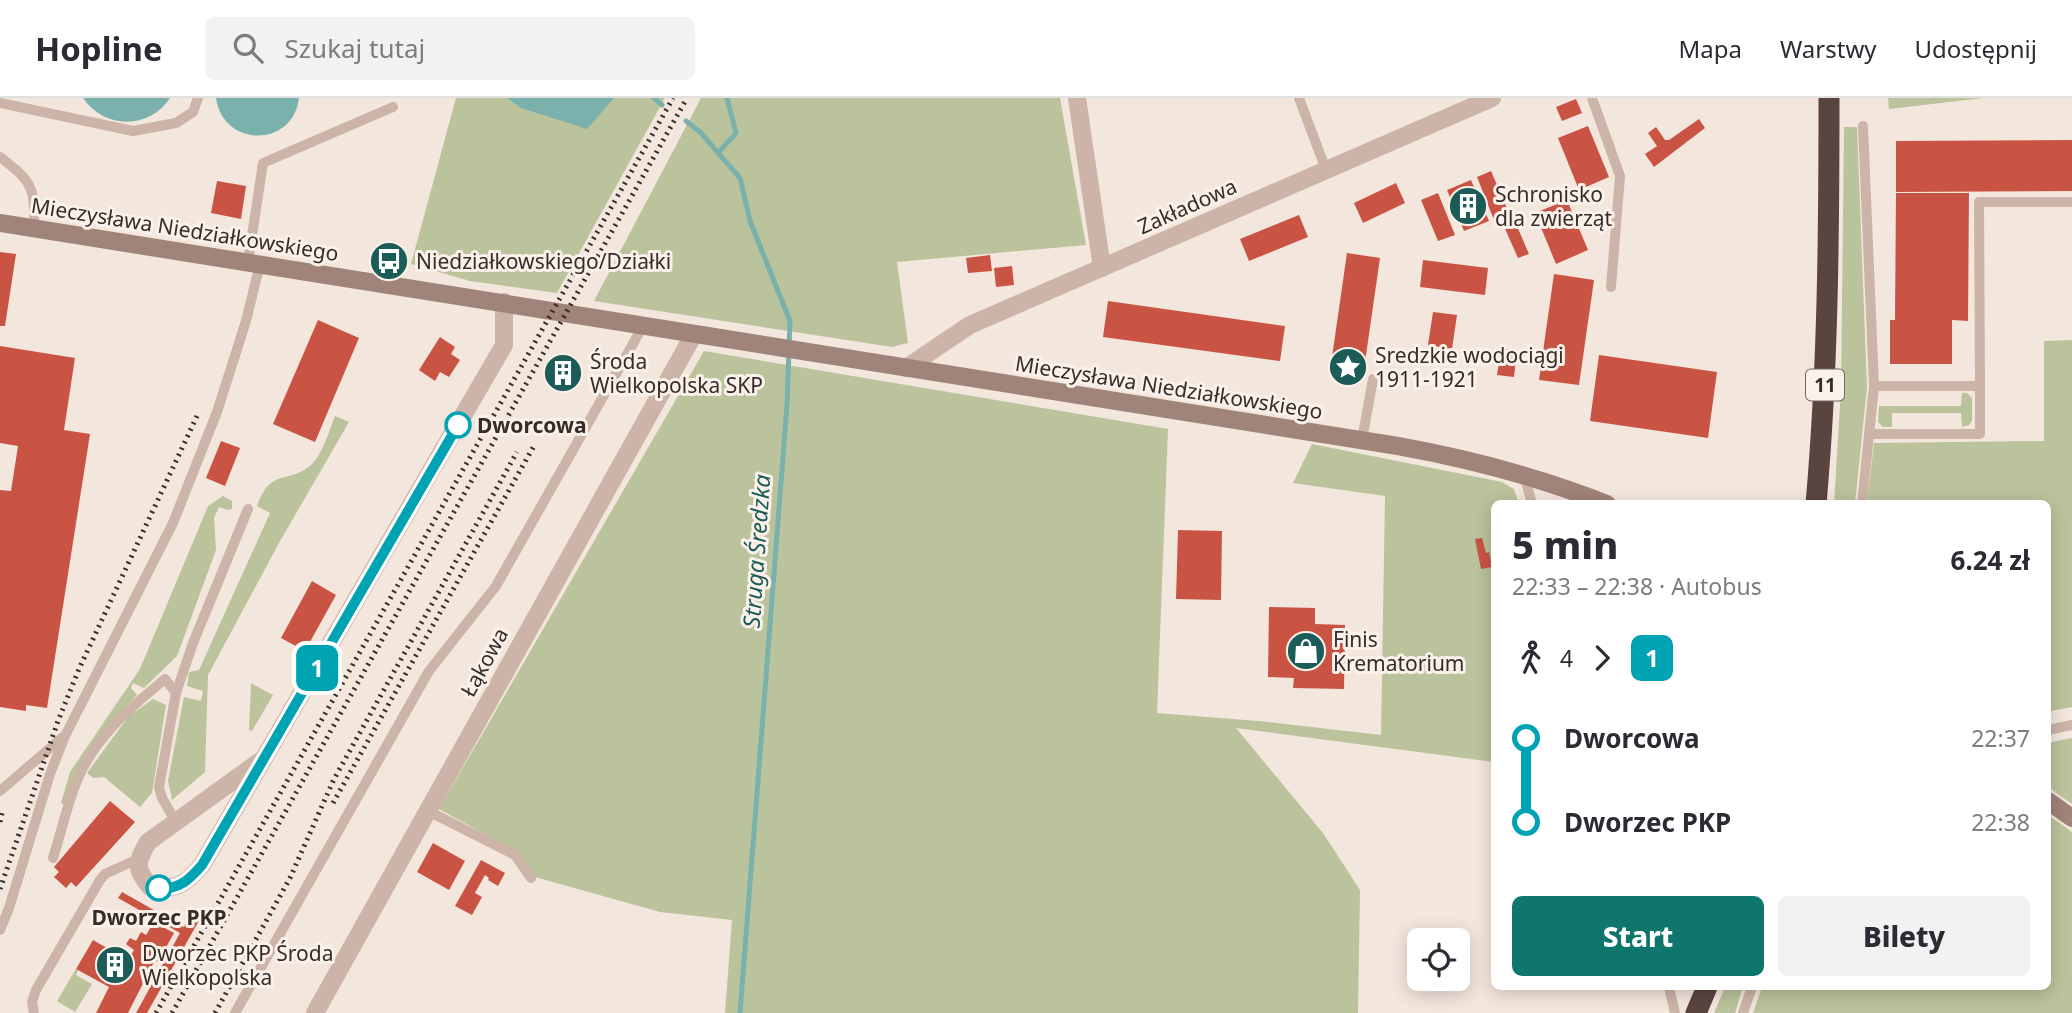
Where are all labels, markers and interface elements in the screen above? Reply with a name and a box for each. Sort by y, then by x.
search box [205,17,695,80]
text: Hopline [35,26,163,71]
icon: search [229,29,267,67]
text: Szukaj tutaj [285,30,425,66]
text: Mapa [1679,32,1742,65]
text: Warstwy [1780,32,1877,65]
text: Udostępnij [1915,32,2037,65]
street label: Zakładowa [1133,172,1241,240]
place label: Schronisko dla zwierząt [1495,180,1613,232]
building icon: Schronisko dla zwierząt [1447,185,1489,227]
street label: Mieczysława Niedziałkowskiego [29,191,341,267]
bus stop icon: Niedziałkowskiego/Działki [368,240,410,282]
place label: Niedziałkowskiego/Działki [416,247,671,275]
place label: Sredzkie wodociągi 1911-1921 [1375,341,1564,393]
place icon: Sredzkie wodociągi 1911-1921 [1327,346,1369,388]
place label: Środa Wielkopolska SKP [590,347,763,399]
street label: Mieczysława Niedziałkowskiego [1013,349,1325,425]
building icon: Środa Wielkopolska SKP [542,352,584,394]
road number: 11 [1806,370,1844,400]
place label: Dworcowa [477,411,587,439]
marker: Dworcowa [445,412,471,438]
water label: Struga Średzka [735,473,777,629]
text: 5 min [1512,518,1618,570]
text: 6.24 zł [1951,542,2030,578]
text: 22:33 – 22:38 · Autobus [1512,570,1762,602]
street label: Łąkowa [454,623,514,701]
place label: Finis Krematorium [1333,625,1465,677]
shop icon: Finis Krematorium [1285,630,1327,672]
icon: walk [1512,639,1550,677]
icon: forward [1583,639,1621,677]
text: 1 [1645,641,1659,674]
text: 4 [1560,642,1573,674]
line badge: 1 [294,645,340,691]
text: 1 [310,651,324,684]
text: Dworcowa [1564,720,1700,756]
text: 22:37 [1971,722,2030,754]
text: Dworzec PKP [1564,804,1731,840]
text: 22:38 [1971,806,2030,838]
marker: Dworzec PKP [146,875,172,901]
button: Start [1512,896,1764,976]
button: Bilety [1778,896,2030,976]
place label: Dworzec PKP [91,903,227,931]
map controls [1407,928,1470,991]
button: locate [1407,928,1470,991]
place label: Dworzec PKP Środa Wielkopolska [142,939,334,991]
building icon: Dworzec PKP Środa Wielkopolska [94,944,136,986]

